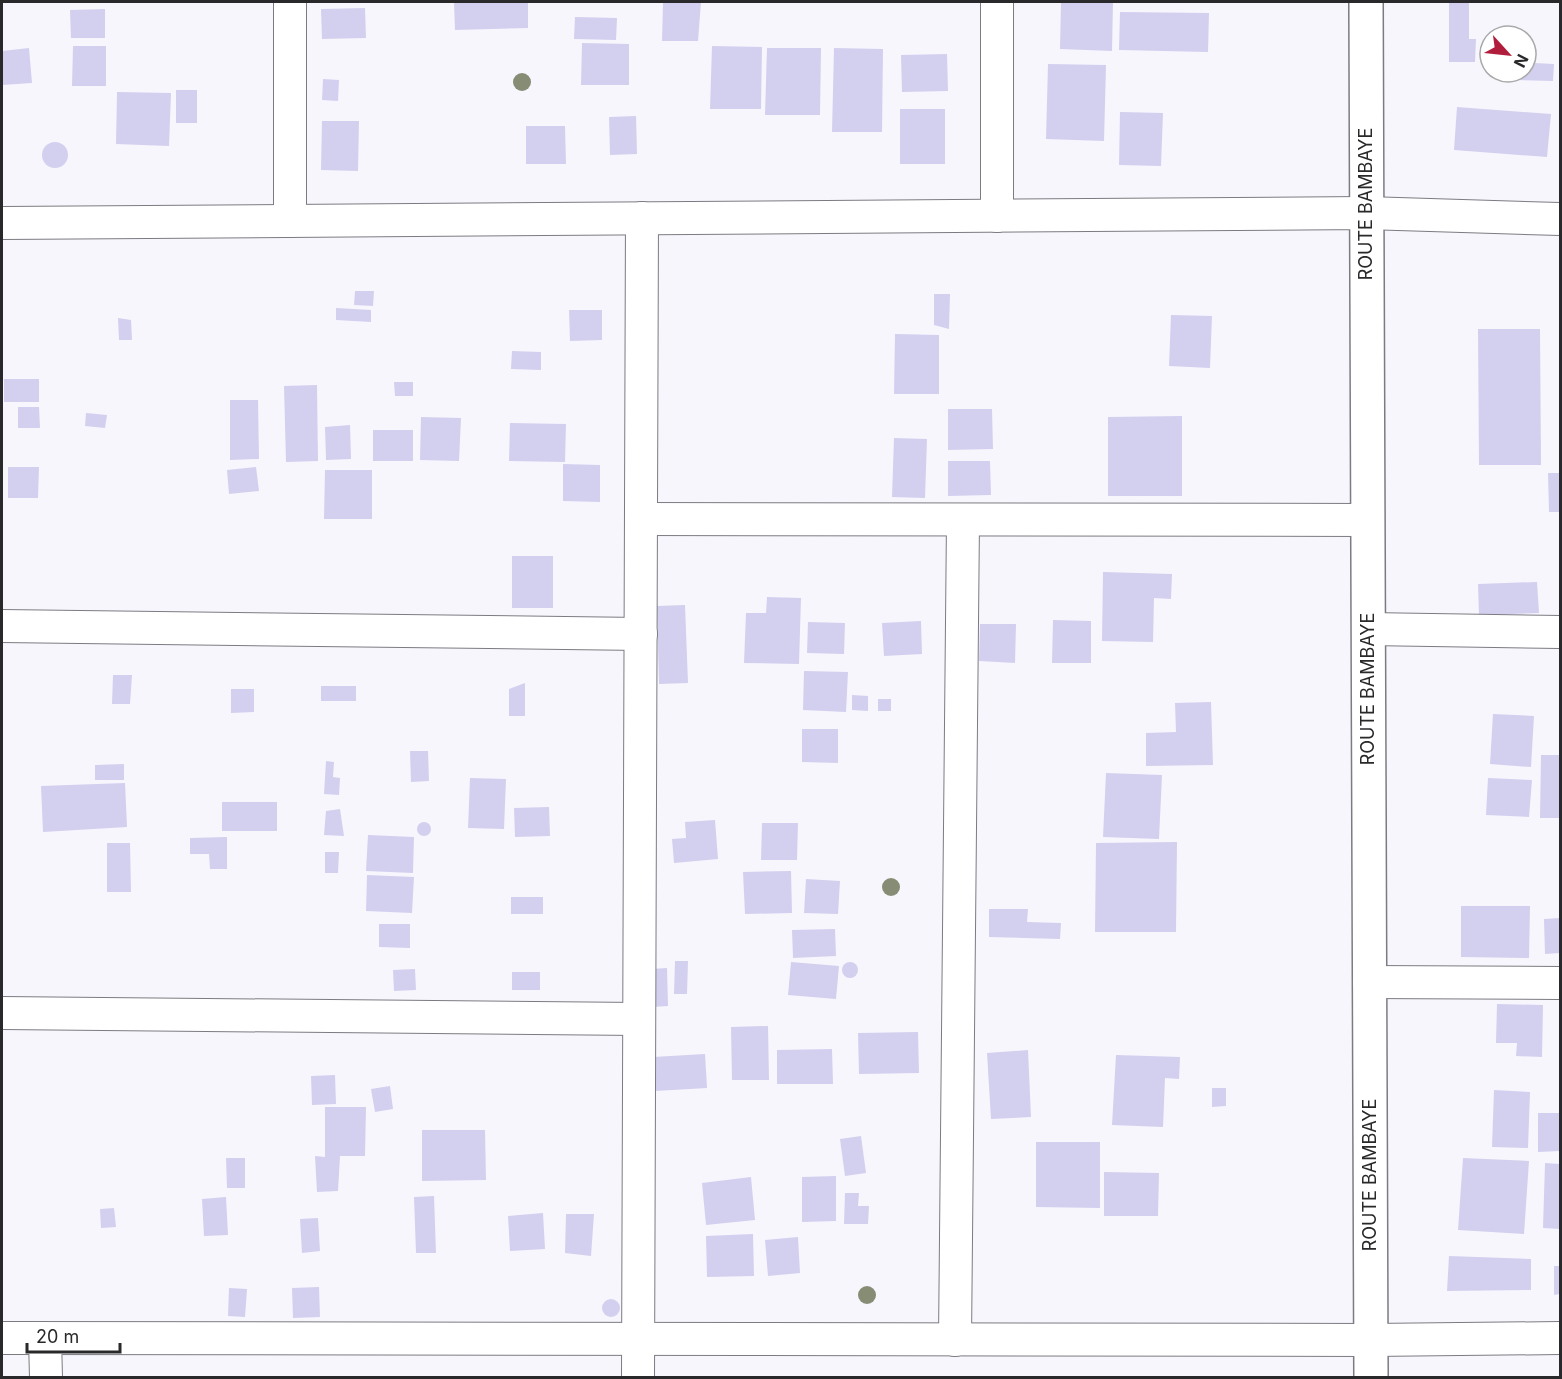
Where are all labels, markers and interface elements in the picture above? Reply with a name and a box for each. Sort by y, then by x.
north arrow [1478,24,1538,84]
text: N [1510,51,1533,71]
street label: ROUTE BAMBAYE [1355,128,1376,280]
street label: ROUTE BAMBAYE [1357,613,1378,765]
street label: ROUTE BAMBAYE [1359,1099,1380,1251]
scale bar [27,1316,120,1354]
text: 20 m [36,1326,79,1347]

